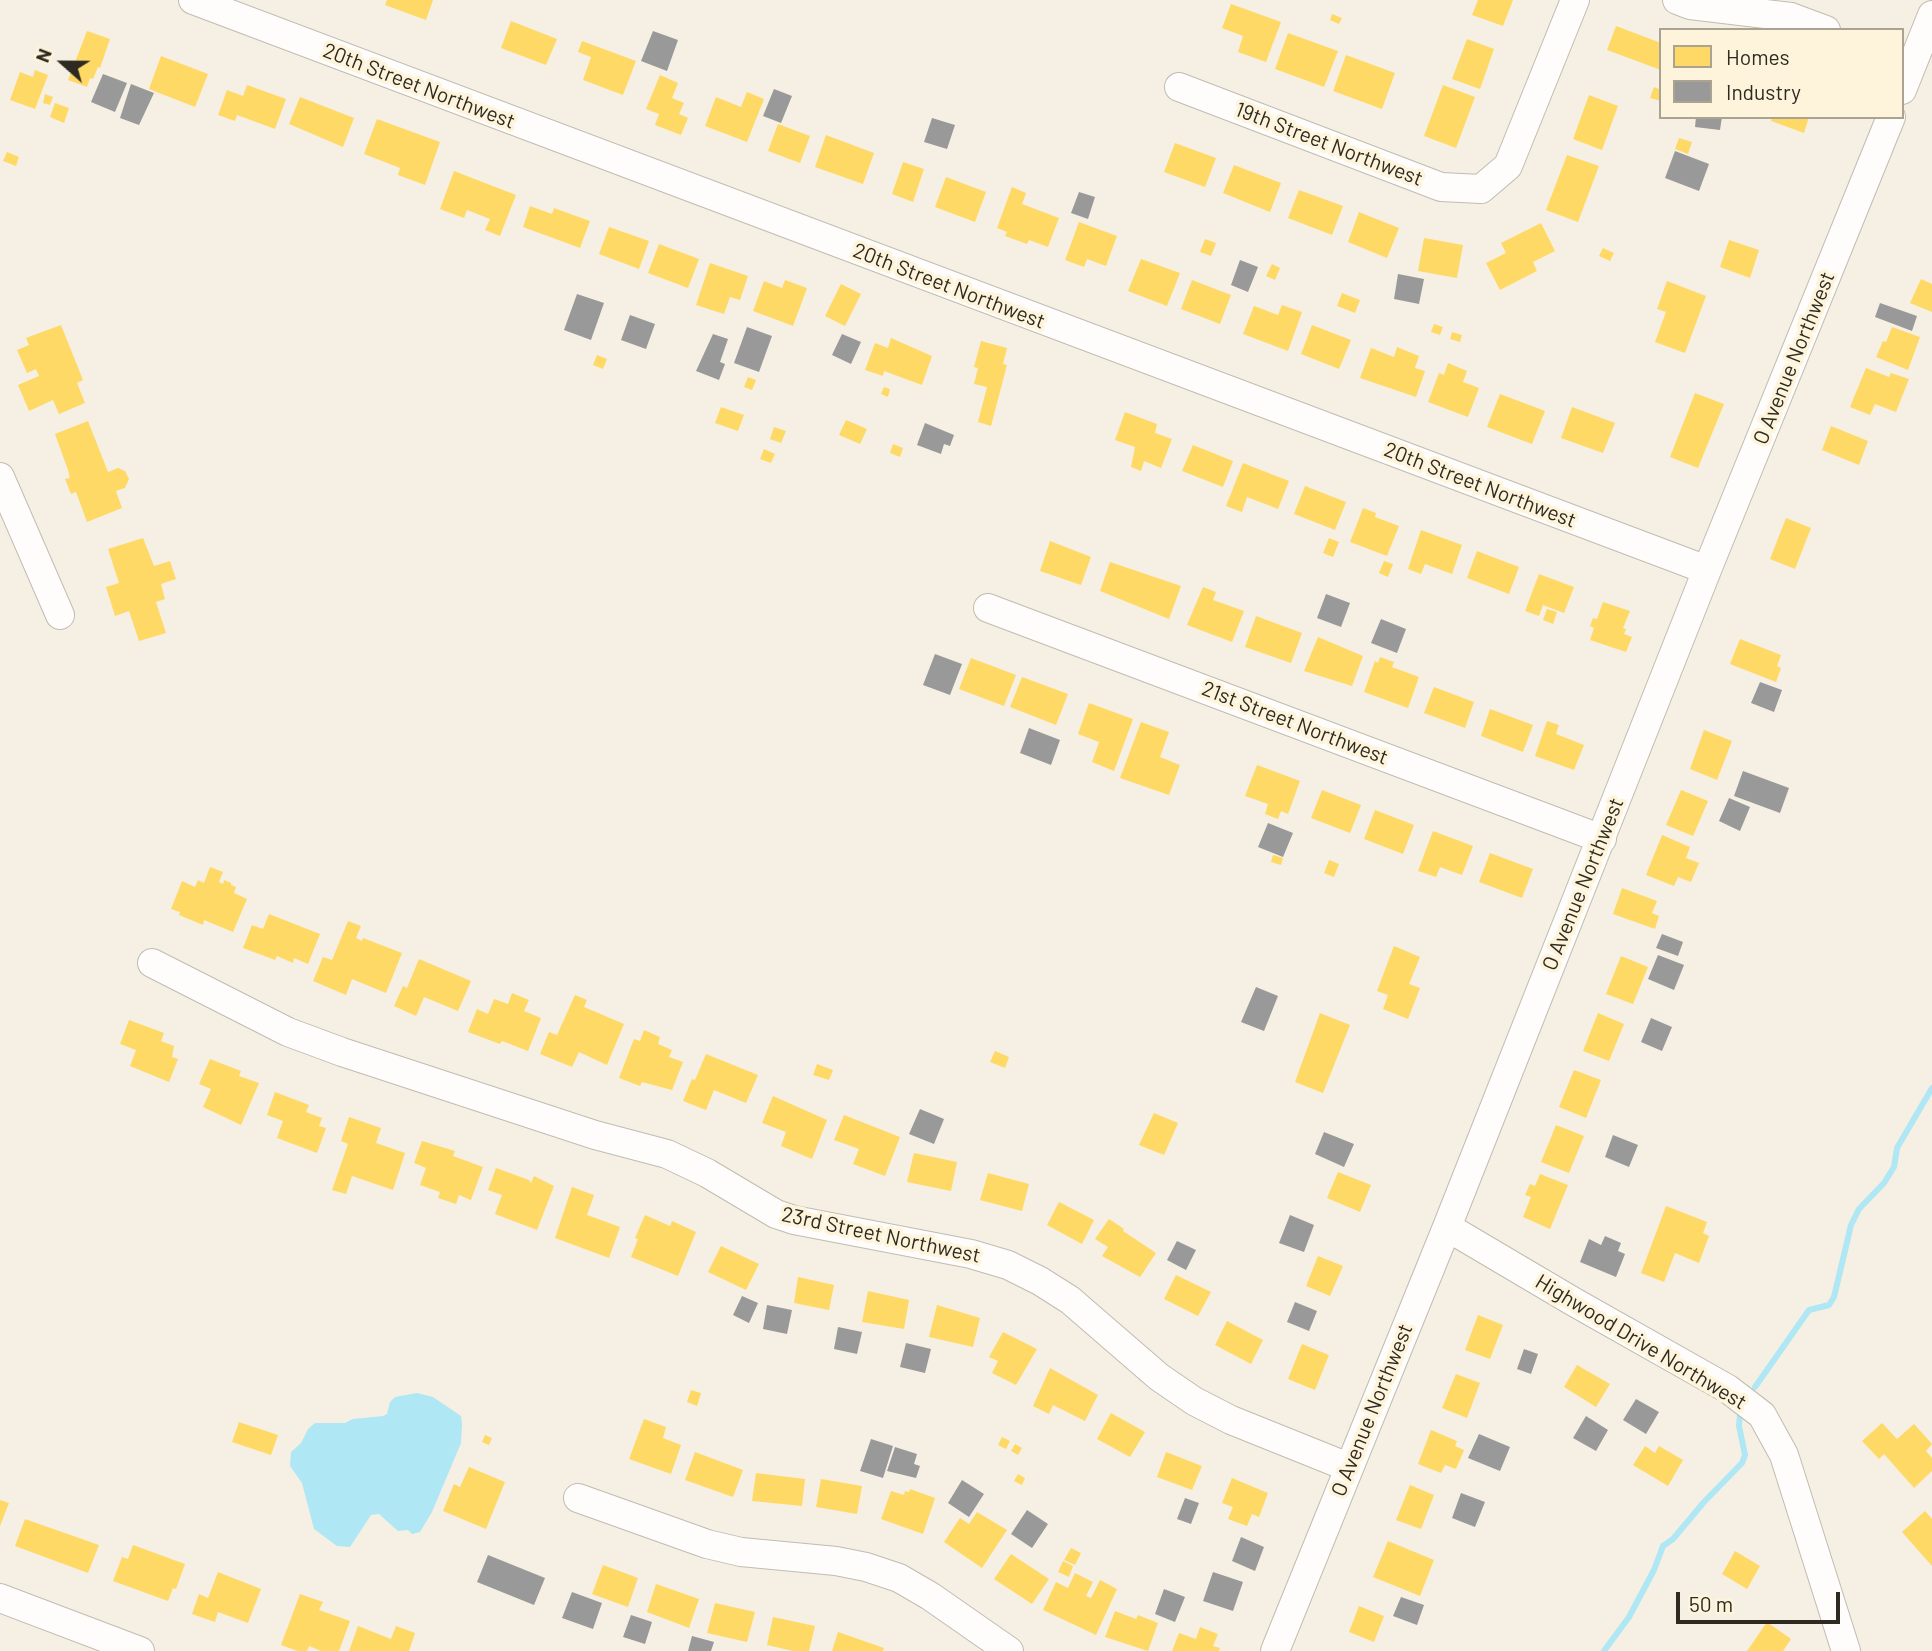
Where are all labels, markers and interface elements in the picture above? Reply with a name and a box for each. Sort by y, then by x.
north arrow [28,28,98,98]
legend [1659,28,1904,119]
street label: 20th Street Northwest [319,38,519,134]
text: Homes [1726,44,1790,69]
text: N [30,45,56,65]
text: Industry [1726,79,1801,104]
street label: 19th Street Northwest [1232,97,1426,191]
street label: 20th Street Northwest [849,238,1049,334]
street label: O Avenue Northwest [1748,268,1840,448]
street label: 20th Street Northwest [1380,437,1580,533]
street label: 21st Street Northwest [1198,676,1392,770]
street label: O Avenue Northwest [1537,794,1629,974]
street label: 23rd Street Northwest [779,1202,983,1268]
street label: Highwood Drive Northwest [1531,1269,1751,1415]
street label: O Avenue Northwest [1326,1320,1418,1500]
scale bar [1680,1578,1844,1622]
text: 50 m [1689,1591,1733,1616]

